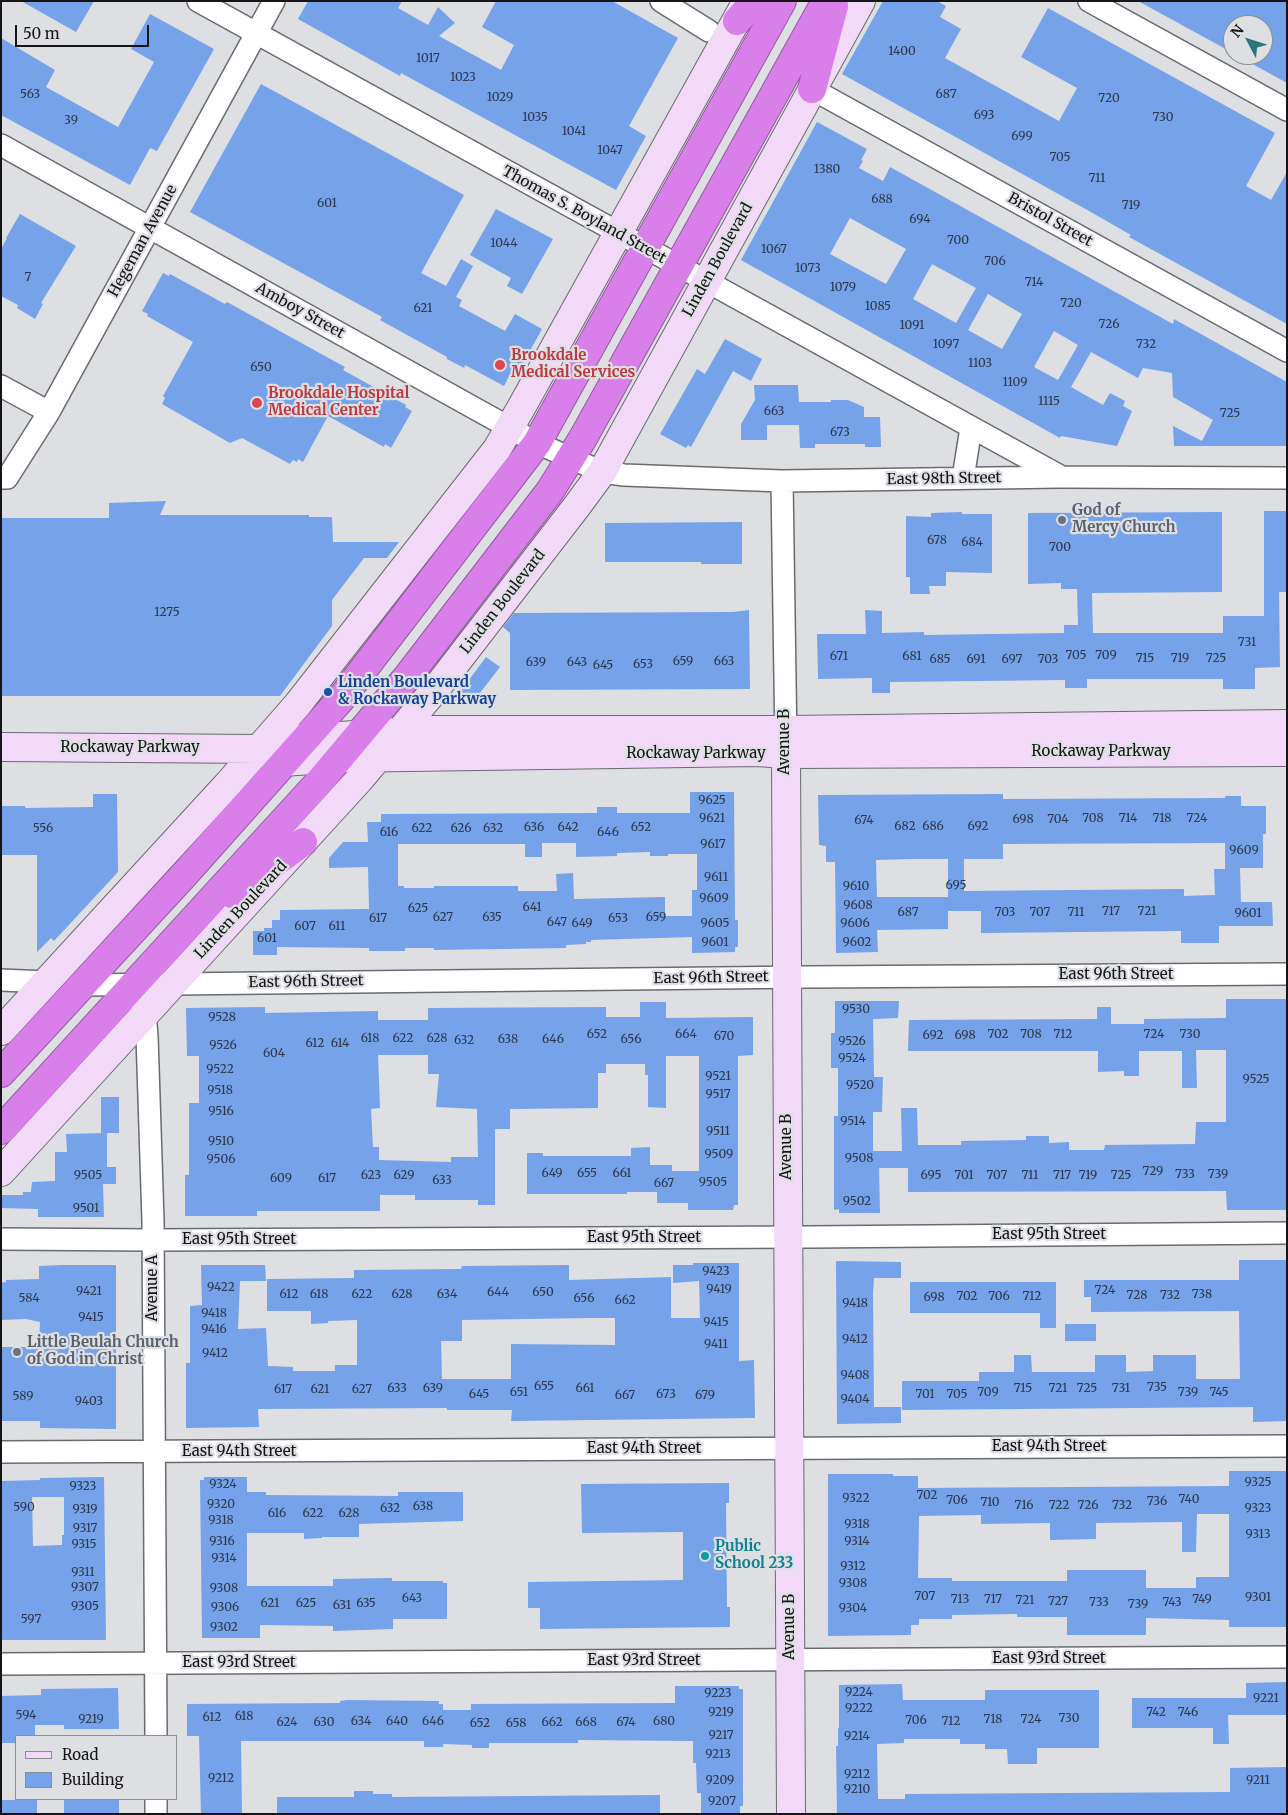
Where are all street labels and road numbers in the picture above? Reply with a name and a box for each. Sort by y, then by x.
street label: Thomas S. Boyland Street [499,162,669,268]
street label: Hegeman Avenue [105,182,181,300]
street label: Bristol Street [1004,189,1096,251]
street label: Linden Boulevard [679,200,757,320]
street label: Amboy Street [253,279,347,343]
street label: East 98th Street [886,469,1002,489]
street label: Linden Boulevard [457,546,549,658]
street label: Avenue B [776,709,794,775]
street label: Rockaway Parkway [60,739,200,757]
street label: Rockaway Parkway [1031,743,1171,761]
street label: Rockaway Parkway [626,745,766,763]
street label: Linden Boulevard [191,857,291,963]
street label: East 96th Street [1058,966,1174,984]
street label: East 96th Street [653,968,769,988]
street label: East 96th Street [248,972,364,992]
street label: Avenue B [778,1114,796,1180]
street label: East 95th Street [992,1226,1106,1244]
street label: East 95th Street [587,1229,701,1247]
street label: East 95th Street [182,1231,296,1249]
street label: Avenue A [144,1255,162,1321]
street label: East 94th Street [992,1438,1106,1456]
street label: East 94th Street [587,1440,701,1458]
street label: East 94th Street [182,1443,296,1461]
street label: Avenue B [781,1594,799,1660]
street label: East 93rd Street [992,1650,1106,1668]
street label: East 93rd Street [587,1652,701,1670]
street label: East 93rd Street [182,1654,296,1672]

